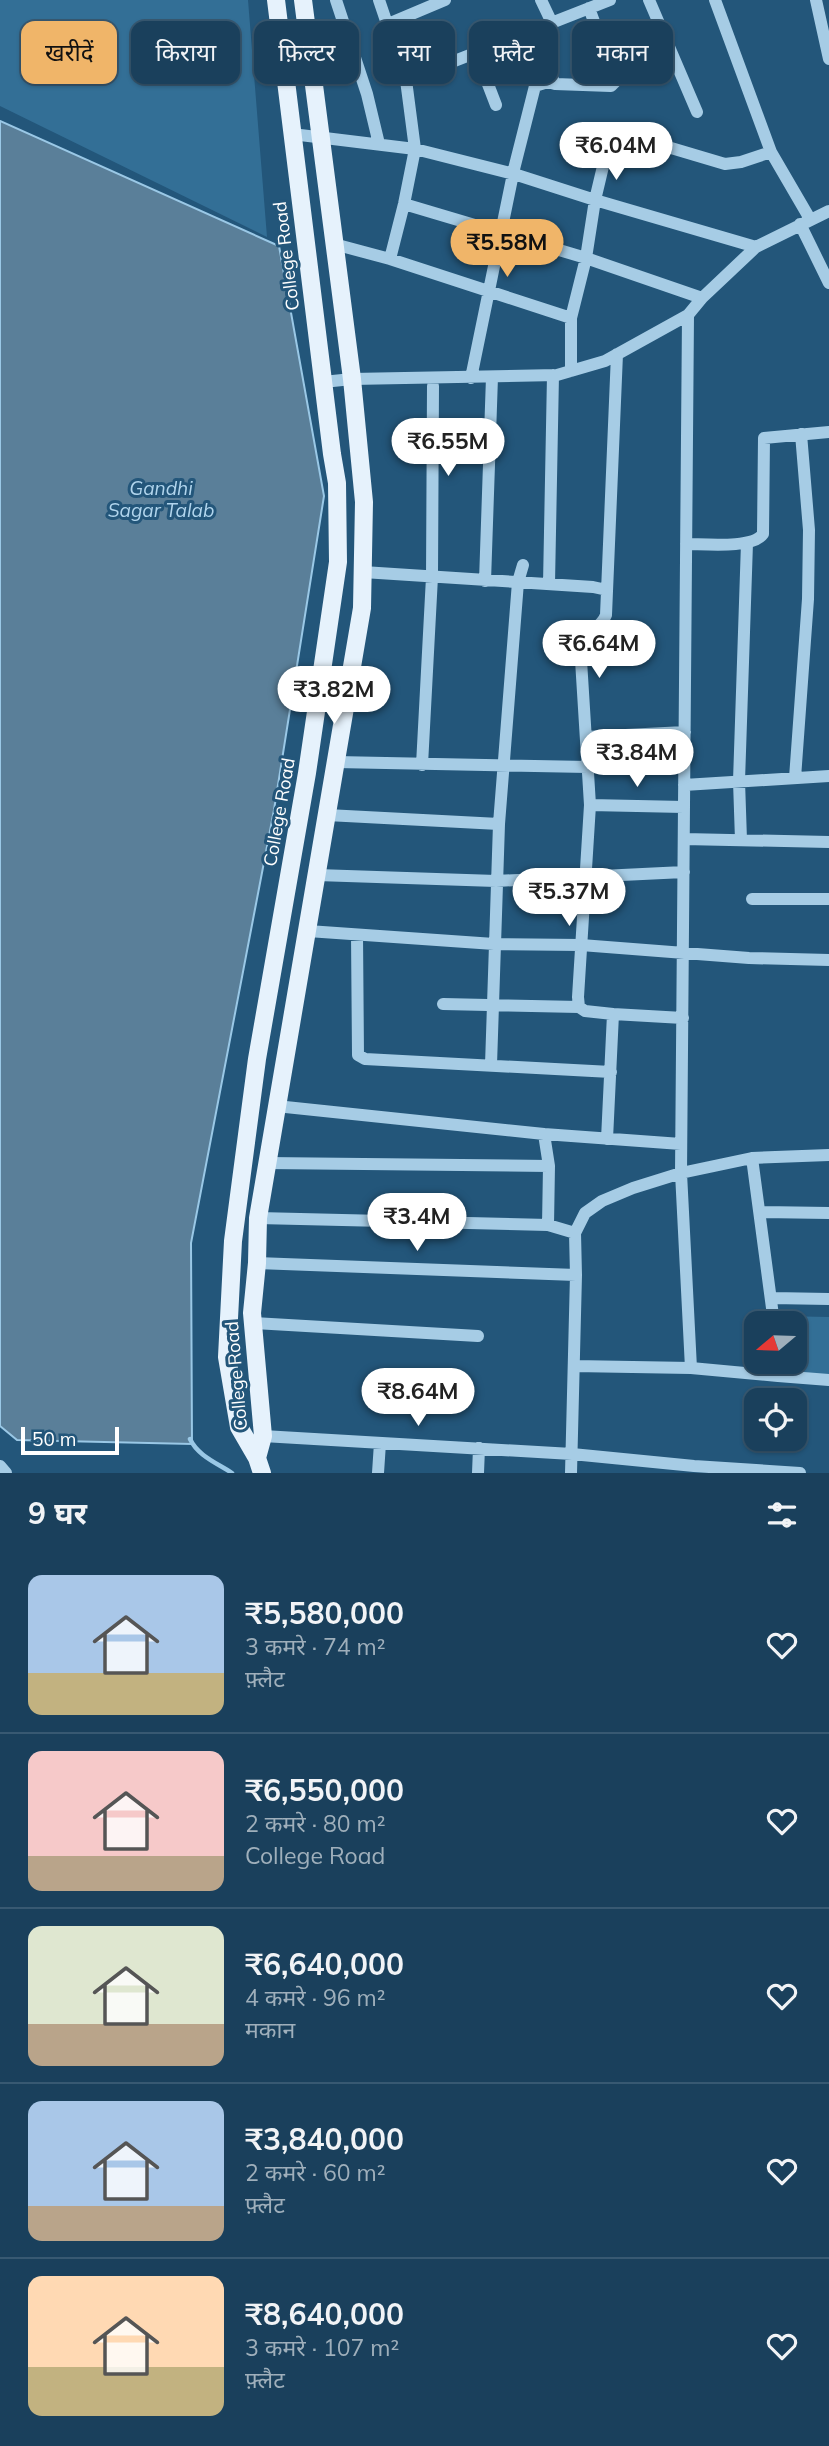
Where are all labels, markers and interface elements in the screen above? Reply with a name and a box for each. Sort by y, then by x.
chip: खरीदें [21,21,117,84]
chip: किराया [131,21,240,84]
chip: फ़िल्टर [254,21,359,84]
chip: नया [373,21,455,84]
chip: फ़्लैट [469,21,558,84]
chip: मकान [572,21,673,84]
pin: ₹6.04M [559,122,673,182]
text: ₹6.04M [576,130,656,159]
street label: College Road [268,200,304,312]
pin: ₹5.58M [450,219,564,279]
text: ₹5.58M [467,227,547,256]
pin: ₹6.55M [391,419,505,478]
text: ₹6.55M [408,426,488,455]
water label: Gandhi Sagar Talab [108,476,214,522]
pin: ₹6.64M [542,620,656,680]
text: ₹6.64M [559,628,639,657]
pin: ₹3.82M [277,666,391,726]
text: ₹3.82M [294,674,374,703]
pin: ₹3.84M [580,730,694,789]
text: ₹3.84M [597,737,677,766]
street label: College Road [258,756,300,868]
pin: ₹5.37M [512,869,626,928]
text: ₹5.37M [529,876,609,905]
pin: ₹3.4M [368,1194,466,1253]
text: ₹3.4M [383,1201,451,1230]
north arrow [744,1311,807,1374]
map controls [744,1311,807,1451]
street label: College Road [220,1320,252,1432]
pin: ₹8.64M [361,1368,475,1428]
text: ₹8.64M [378,1376,458,1405]
button: locate [744,1388,807,1451]
scale bar [21,1424,119,1456]
text: 50 m [32,1427,76,1451]
text: 9 घर [28,1494,87,1532]
icon: filters [763,1496,801,1534]
text: ₹5,580,000 [245,1594,404,1632]
icon: home [84,1603,168,1687]
icon: heart [763,1626,801,1664]
text: 3 कमरे · 74 m² [245,1632,385,1661]
text: फ़्लैट [245,1664,285,1693]
text: ₹6,550,000 [245,1771,404,1809]
icon: home [84,1779,168,1863]
icon: heart [763,1802,801,1840]
text: 2 कमरे · 80 m² [245,1809,385,1838]
text: College Road [245,1841,385,1870]
text: ₹6,640,000 [245,1945,404,1983]
icon: home [84,1954,168,2038]
icon: heart [763,1977,801,2015]
text: 4 कमरे · 96 m² [245,1983,385,2012]
text: मकान [245,2015,295,2044]
text: ₹3,840,000 [245,2120,404,2158]
icon: home [84,2129,168,2213]
icon: heart [763,2152,801,2190]
text: 2 कमरे · 60 m² [245,2158,385,2187]
text: फ़्लैट [245,2190,285,2219]
text: ₹8,640,000 [245,2295,404,2333]
icon: home [84,2304,168,2388]
icon: heart [763,2327,801,2365]
text: 3 कमरे · 107 m² [245,2333,399,2362]
text: फ़्लैट [245,2365,285,2394]

